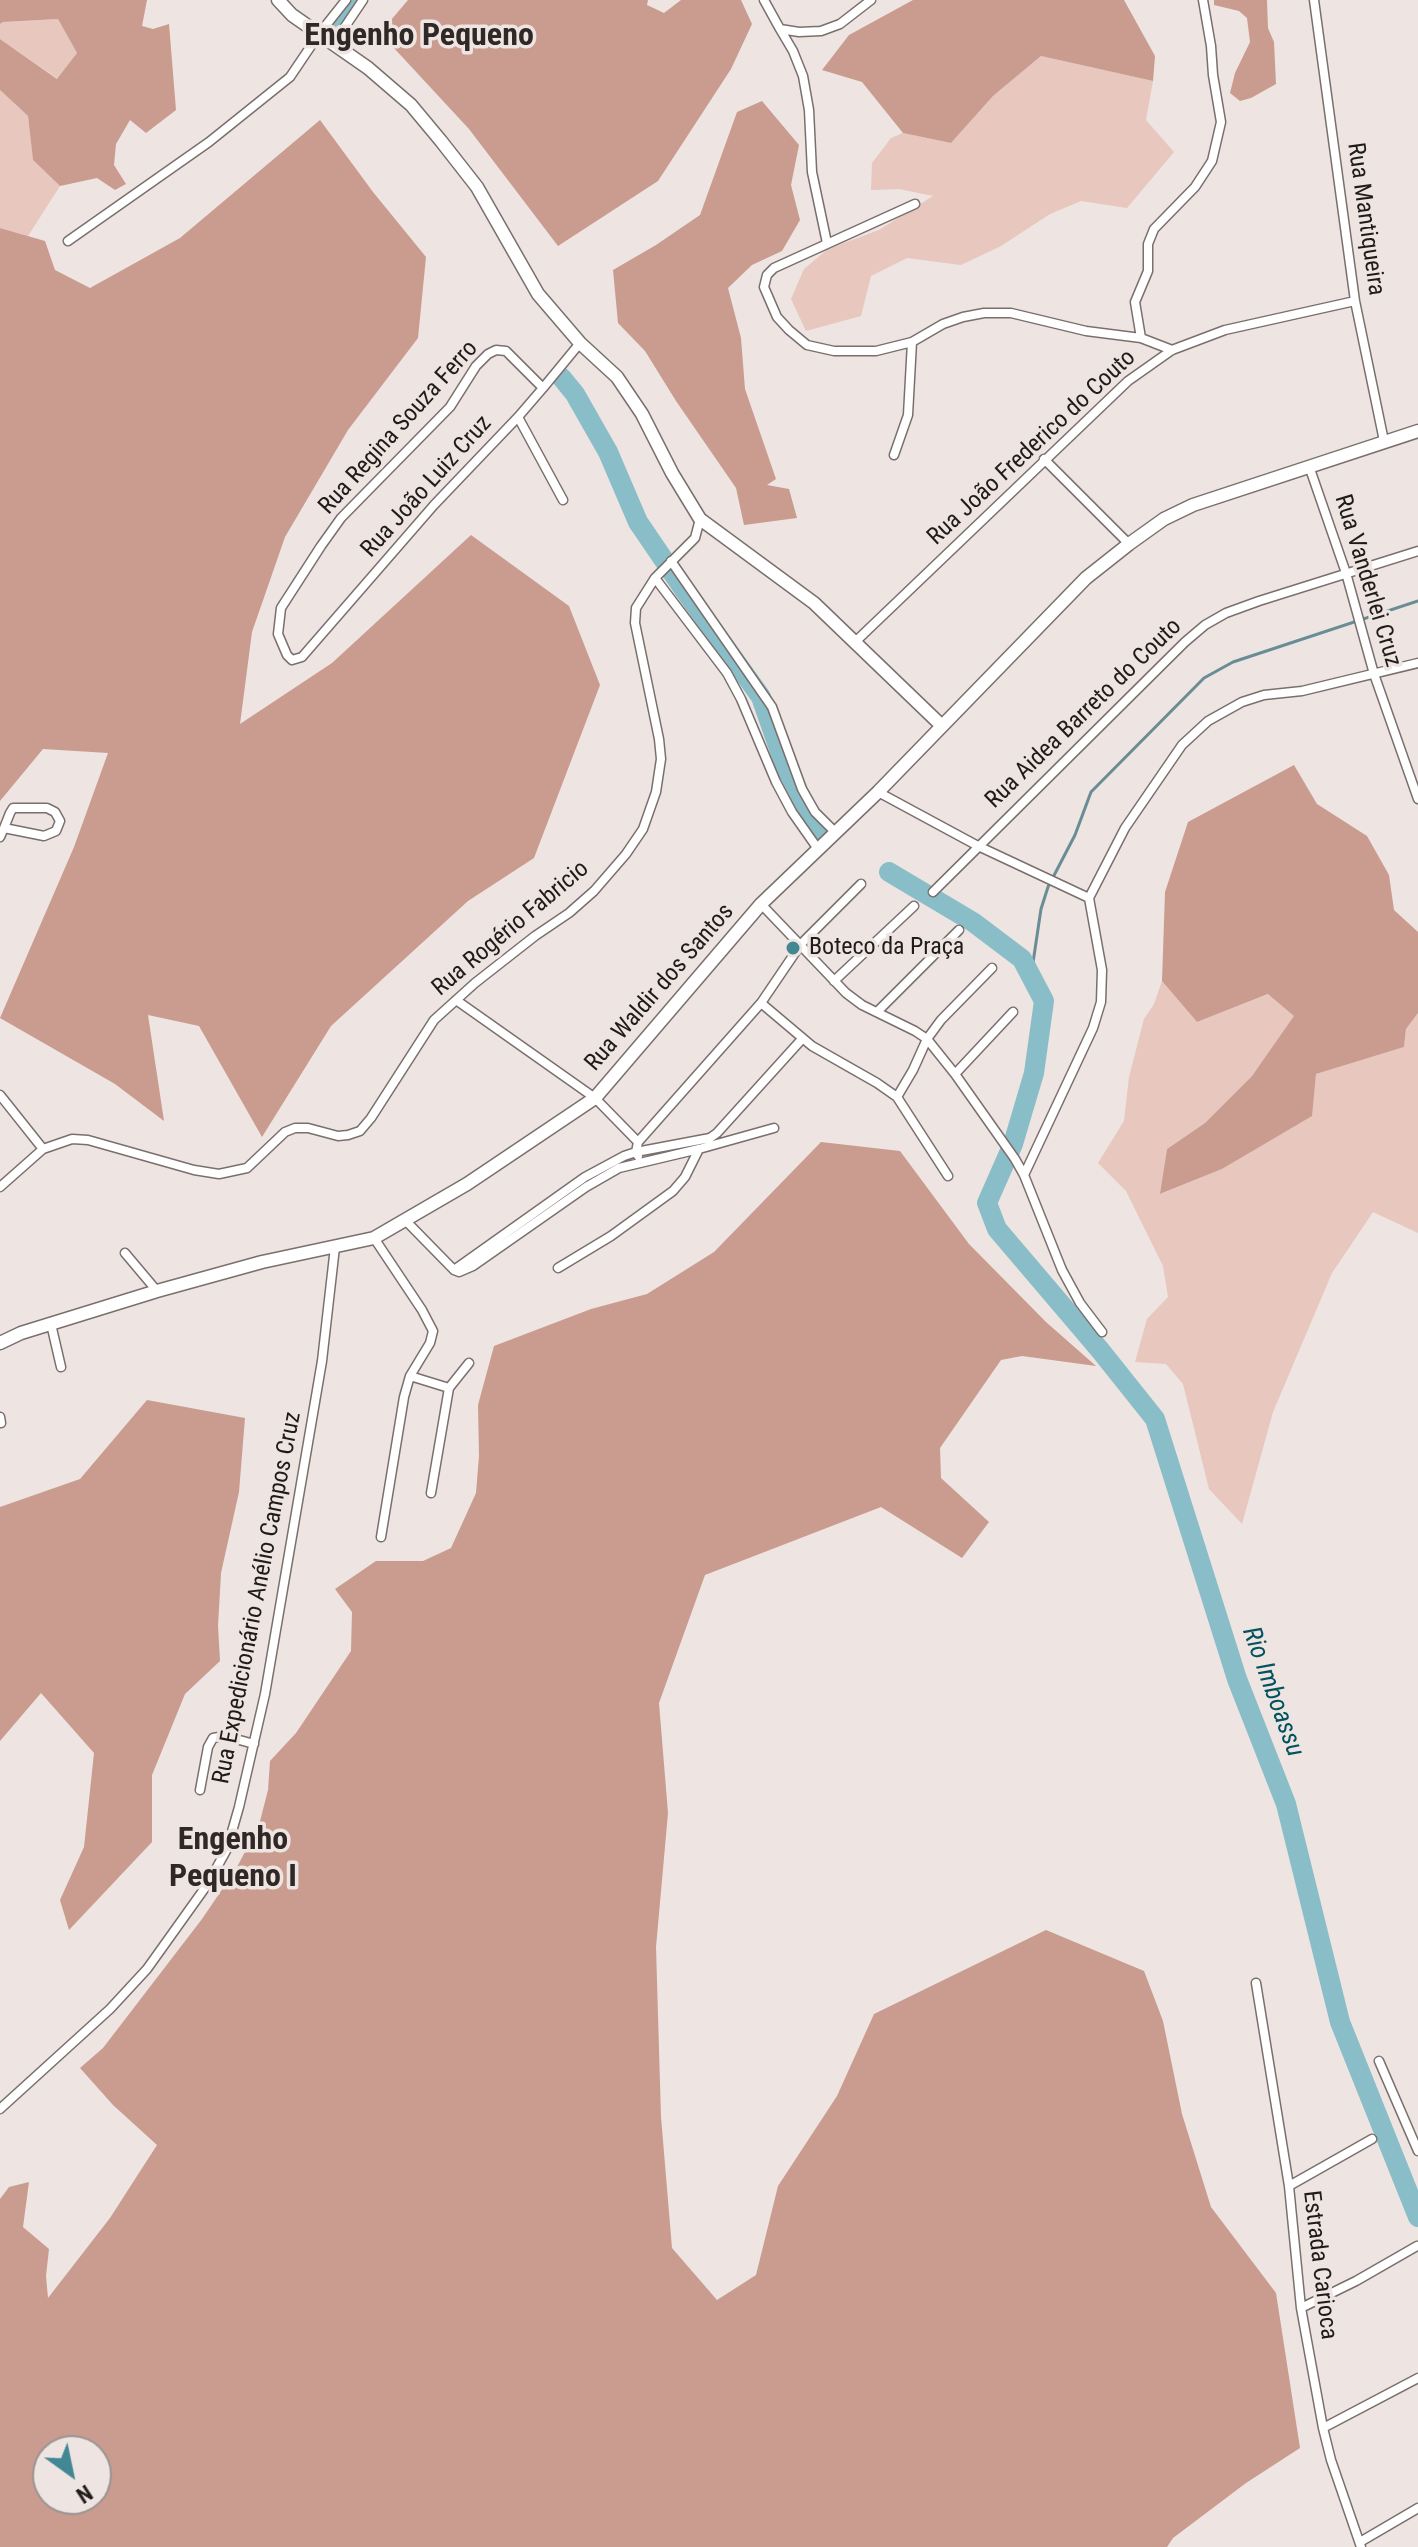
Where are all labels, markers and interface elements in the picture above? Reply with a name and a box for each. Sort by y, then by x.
district label: Engenho Pequeno [304,18,534,56]
street label: Rua Mantiqueira [1340,141,1390,297]
street label: Rua Regina Souza Ferro [313,335,485,521]
street label: Rua João Frederico do Couto [922,344,1142,552]
street label: Rua João Luiz Cruz [356,410,498,564]
street label: Rua Vanderlei Cruz [1327,491,1407,671]
street label: Rua Aidea Barreto do Couto [980,613,1188,815]
street label: Rua Rogério Fabricio [427,855,595,1003]
street label: Rua Waldir dos Santos [579,898,741,1078]
place label: Boteco da Praça [809,934,964,962]
marker: Boteco da Praça [784,939,802,957]
street label: Rua Expedicionário Anélio Campos Cruz [208,1410,308,1786]
water label: Rio Imboassu [1234,1623,1310,1761]
district label: Engenho Pequeno I [169,1822,297,1897]
street label: Estrada Carioca [1296,2189,1342,2341]
north arrow [32,2435,112,2515]
text: N [72,2480,97,2508]

